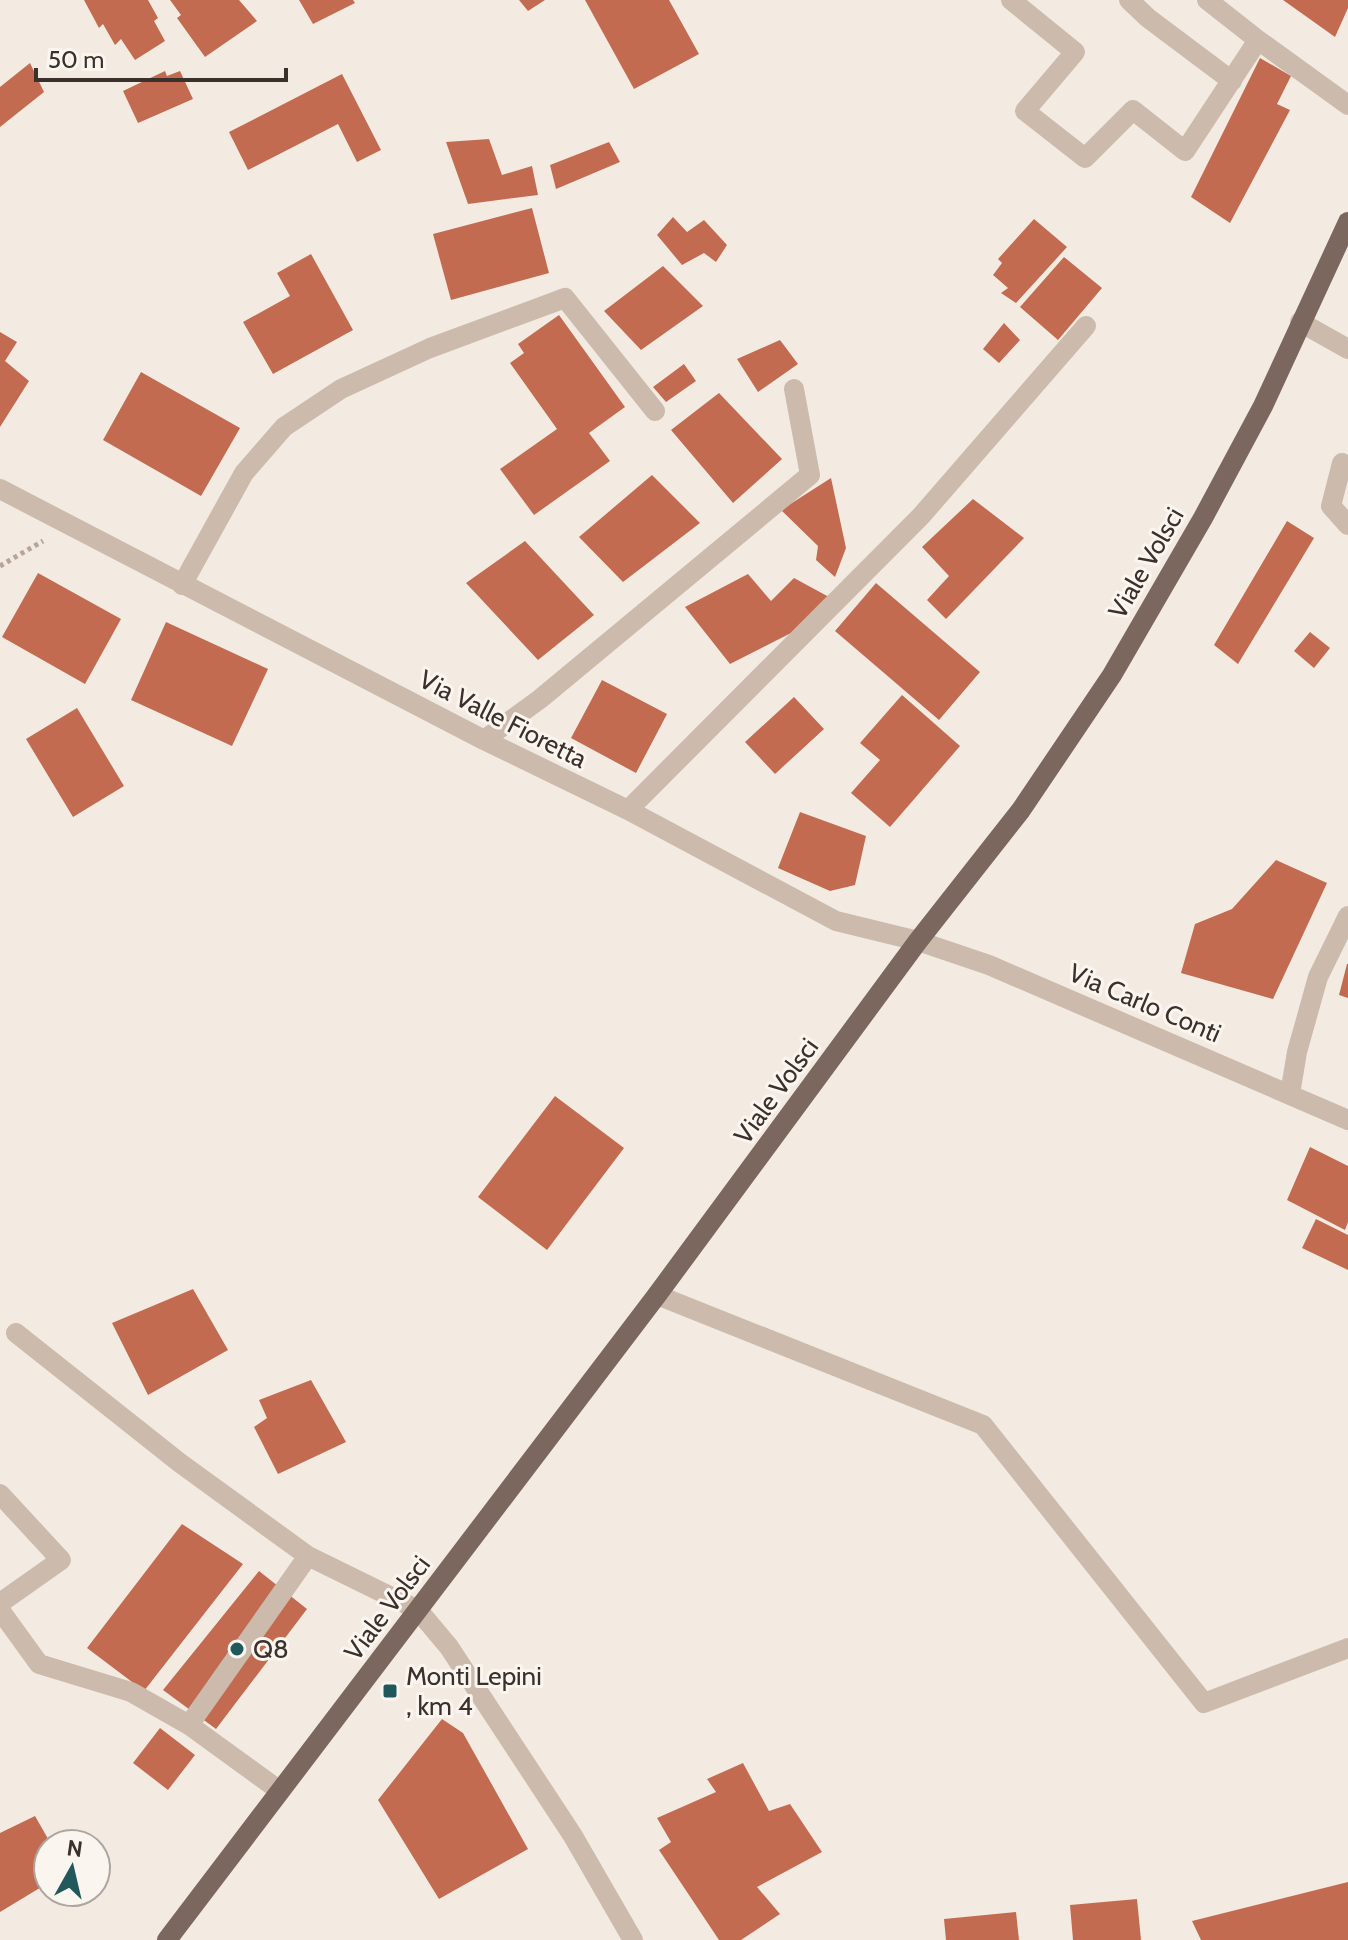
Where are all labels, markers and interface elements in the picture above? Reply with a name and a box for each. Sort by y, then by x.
scale bar [36,32,286,82]
text: 50 m [48,45,104,74]
street label: Viale Volsci [1101,502,1191,624]
street label: Via Valle Fioretta [414,663,593,775]
street label: Via Carlo Conti [1064,957,1226,1049]
street label: Viale Volsci [727,1032,825,1150]
street label: Viale Volsci [337,1549,437,1667]
place label: Q8 [253,1633,289,1665]
marker: Q8 [228,1640,246,1658]
place label: Monti Lepini , km 4 [406,1660,542,1722]
marker: Monti Lepini , km 4 [381,1682,399,1700]
north arrow [32,1828,112,1908]
text: N [65,1834,84,1863]

